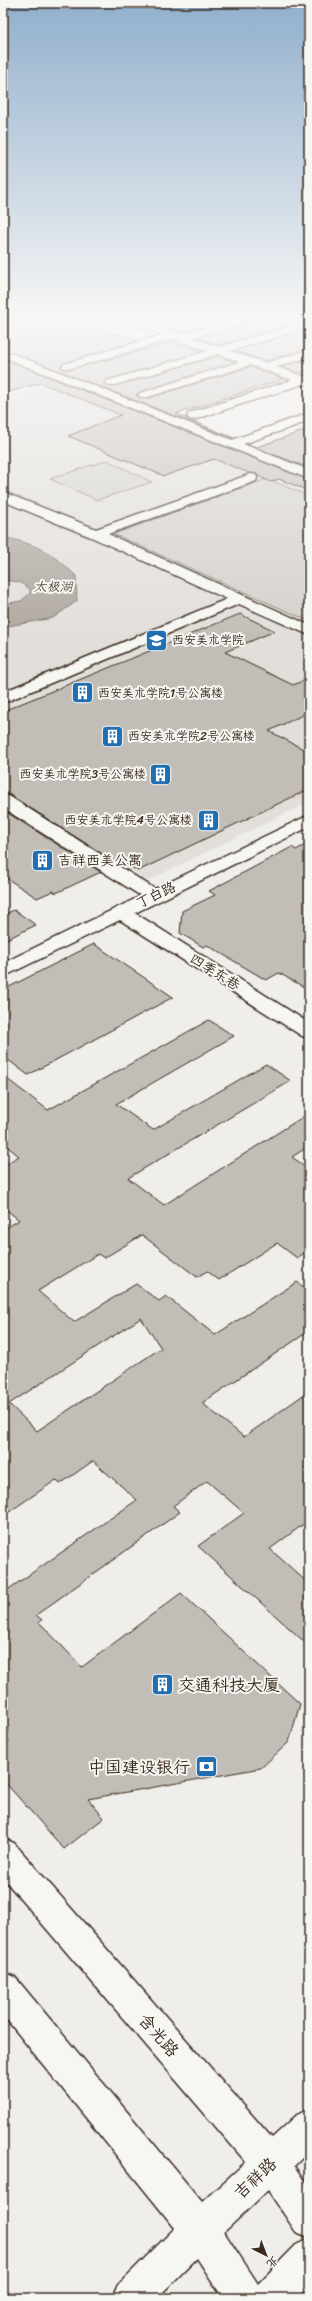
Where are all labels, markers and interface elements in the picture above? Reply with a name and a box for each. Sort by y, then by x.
water label: 太极湖 [33,575,74,598]
school or university icon: 西安美术学院 [143,627,169,653]
place label: 西安美术学院 [172,629,244,651]
building icon: 西安美术学院1号公寓楼 [70,680,96,706]
place label: 西安美术学院1号公寓楼 [98,682,223,704]
building icon: 西安美术学院2号公寓楼 [99,723,125,749]
place label: 西安美术学院2号公寓楼 [128,725,255,747]
building icon: 西安美术学院3号公寓楼 [148,761,174,787]
place label: 西安美术学院3号公寓楼 [19,763,146,785]
building icon: 西安美术学院4号公寓楼 [195,807,221,833]
place label: 西安美术学院4号公寓楼 [64,809,192,831]
building icon: 吉祥西美公寓 [29,847,55,873]
place label: 吉祥西美公寓 [58,848,142,873]
street label: 丁白路 [132,875,180,915]
street label: 四季东巷 [185,947,246,998]
place label: 交通科技大厦 [178,1670,280,1700]
building icon: 交通科技大厦 [149,1672,175,1698]
place label: 中国建设银行 [88,1752,190,1782]
bank icon: 中国建设银行 [193,1754,219,1780]
street label: 含光路 [131,2006,187,2064]
street label: 吉祥路 [226,2150,284,2206]
north arrow [246,2235,286,2275]
text: 北 [262,2251,283,2273]

